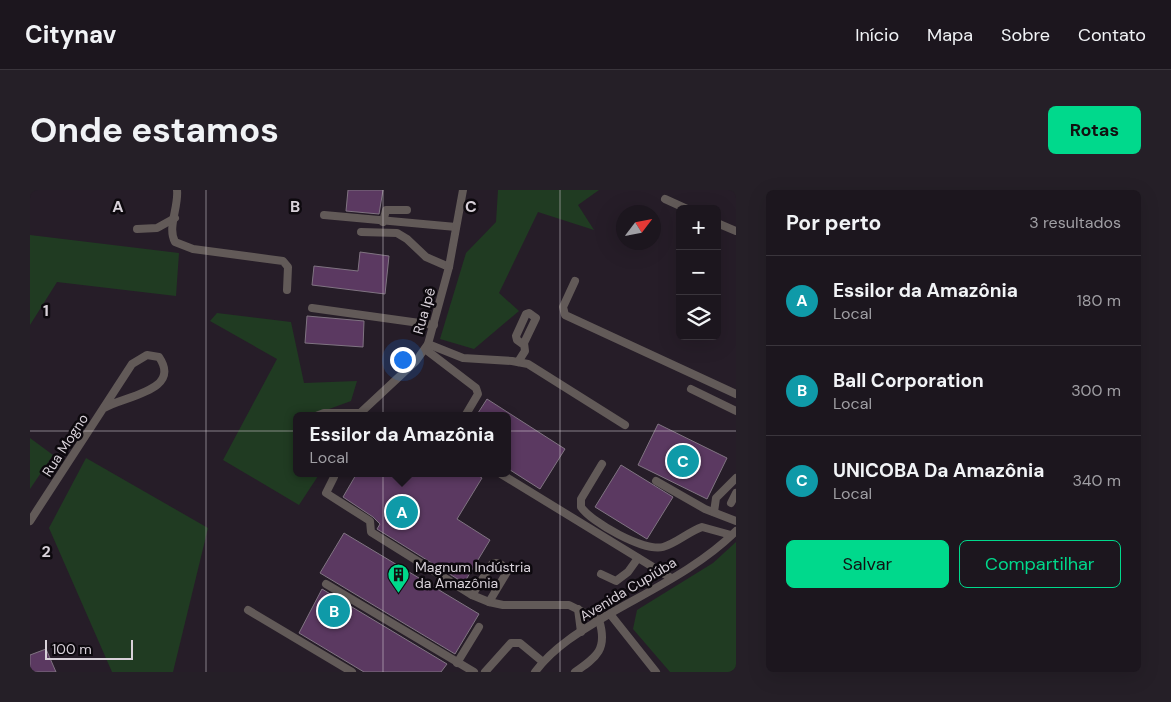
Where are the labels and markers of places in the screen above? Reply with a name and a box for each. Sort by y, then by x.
pin: C [667,442,699,480]
pin: A [386,493,418,531]
place label: Magnum Indústria da Amazônia [415,558,531,592]
building icon: Magnum Indústria da Amazônia [387,563,411,594]
pin: B [318,592,350,630]

